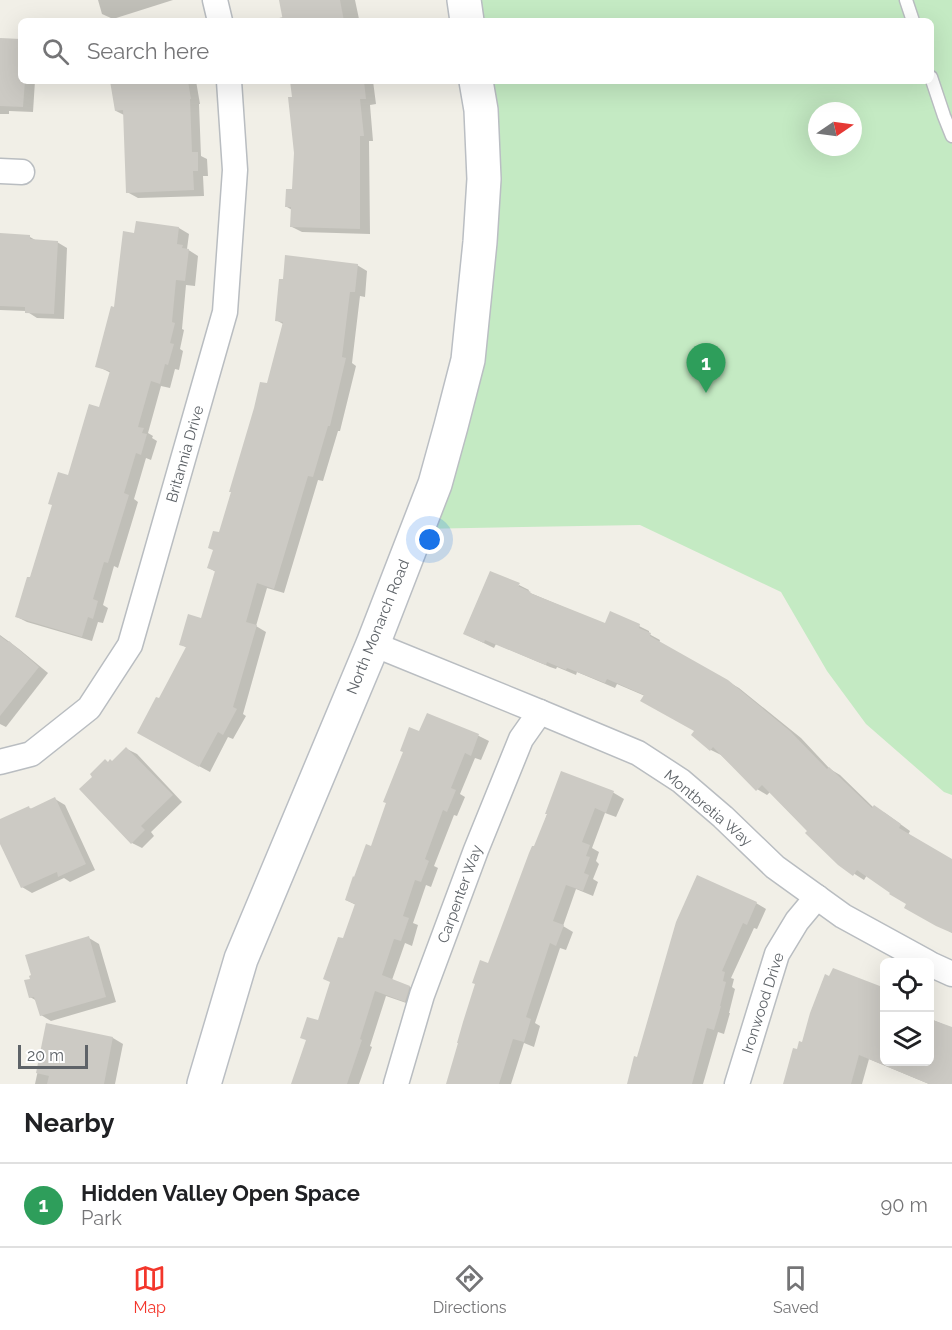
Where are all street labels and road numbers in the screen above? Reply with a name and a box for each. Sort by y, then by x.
street label: Britannia Drive [163,403,208,505]
street label: North Monarch Road [343,557,413,697]
street label: Montbretia Way [660,766,756,850]
street label: Carpenter Way [434,842,486,946]
street label: Ironwood Drive [738,950,788,1056]

